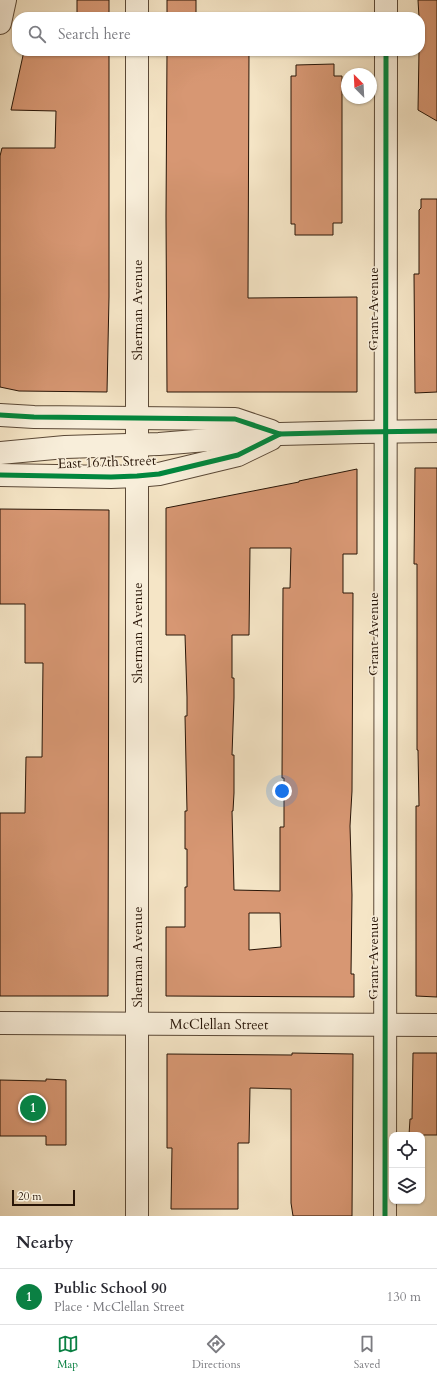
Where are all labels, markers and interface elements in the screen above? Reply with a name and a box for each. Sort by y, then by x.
search box [12,12,425,56]
icon: search [26,23,48,45]
text: Search here [58,24,131,44]
north arrow [341,68,377,104]
street label: Sherman Avenue [128,259,147,361]
street label: Grant Avenue [364,267,383,351]
street label: East 167th Street [57,451,157,473]
street label: Sherman Avenue [128,582,147,684]
street label: Grant Avenue [364,592,383,676]
your location [272,781,292,801]
street label: Sherman Avenue [128,906,147,1008]
street label: Grant Avenue [364,916,383,1000]
street label: McClellan Street [170,1014,269,1034]
pin: 1 [20,1093,46,1123]
map controls [389,1132,425,1204]
button: locate [389,1132,425,1168]
button: layers [389,1168,425,1204]
scale bar [12,1188,75,1207]
text: 20 m [18,1189,42,1204]
text: Nearby [16,1231,73,1254]
text: Public School 90 [54,1278,167,1298]
text: 1 [26,1288,32,1306]
text: 130 m [387,1288,421,1306]
text: Place · McClellan Street [54,1298,184,1316]
tab: Map [57,1333,79,1372]
tab: Directions [192,1333,240,1372]
tab: Saved [354,1333,380,1372]

